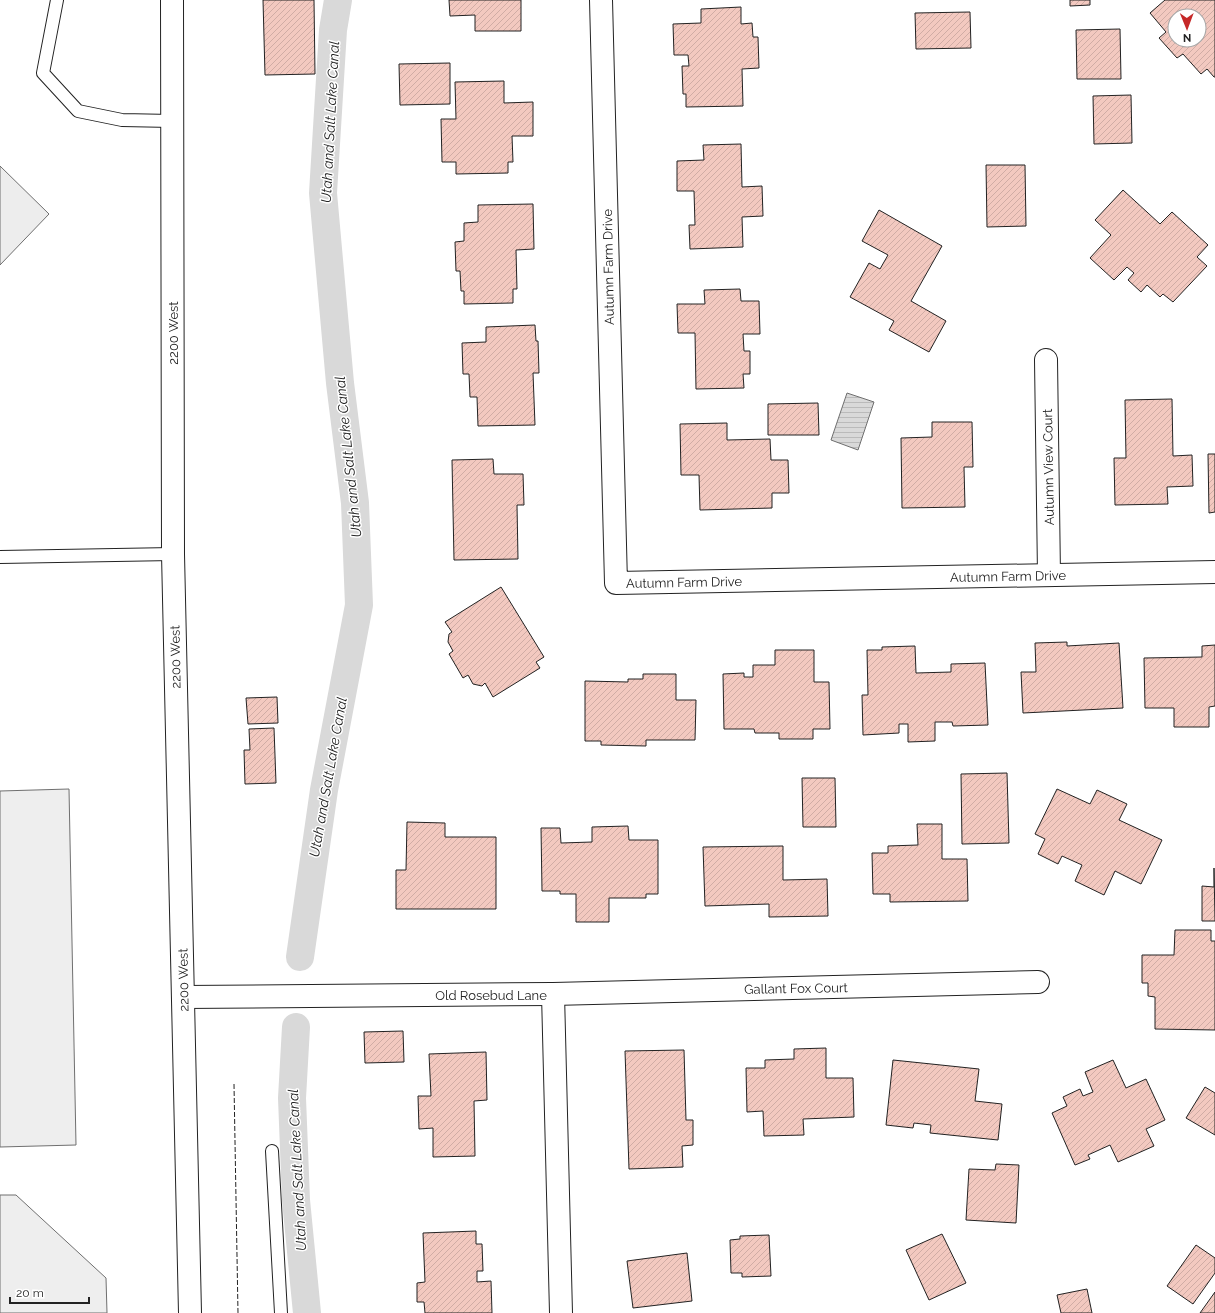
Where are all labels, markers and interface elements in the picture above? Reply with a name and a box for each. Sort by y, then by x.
north arrow [1167,8,1207,48]
text: N [1183,31,1191,44]
water label: Utah and Salt Lake Canal [318,40,342,203]
street label: Autumn Farm Drive [600,208,617,325]
street label: 2200 West [166,301,181,365]
water label: Utah and Salt Lake Canal [332,375,364,538]
street label: Autumn View Court [1040,408,1057,526]
street label: Autumn Farm Drive [950,568,1067,585]
street label: Autumn Farm Drive [626,574,743,591]
street label: 2200 West [167,625,184,689]
water label: Utah and Salt Lake Canal [306,695,350,858]
street label: 2200 West [175,948,192,1012]
street label: Gallant Fox Court [744,980,849,997]
street label: Old Rosebud Lane [435,988,547,1003]
water label: Utah and Salt Lake Canal [285,1088,309,1251]
scale bar [10,1279,89,1305]
text: 20 m [16,1286,44,1300]

